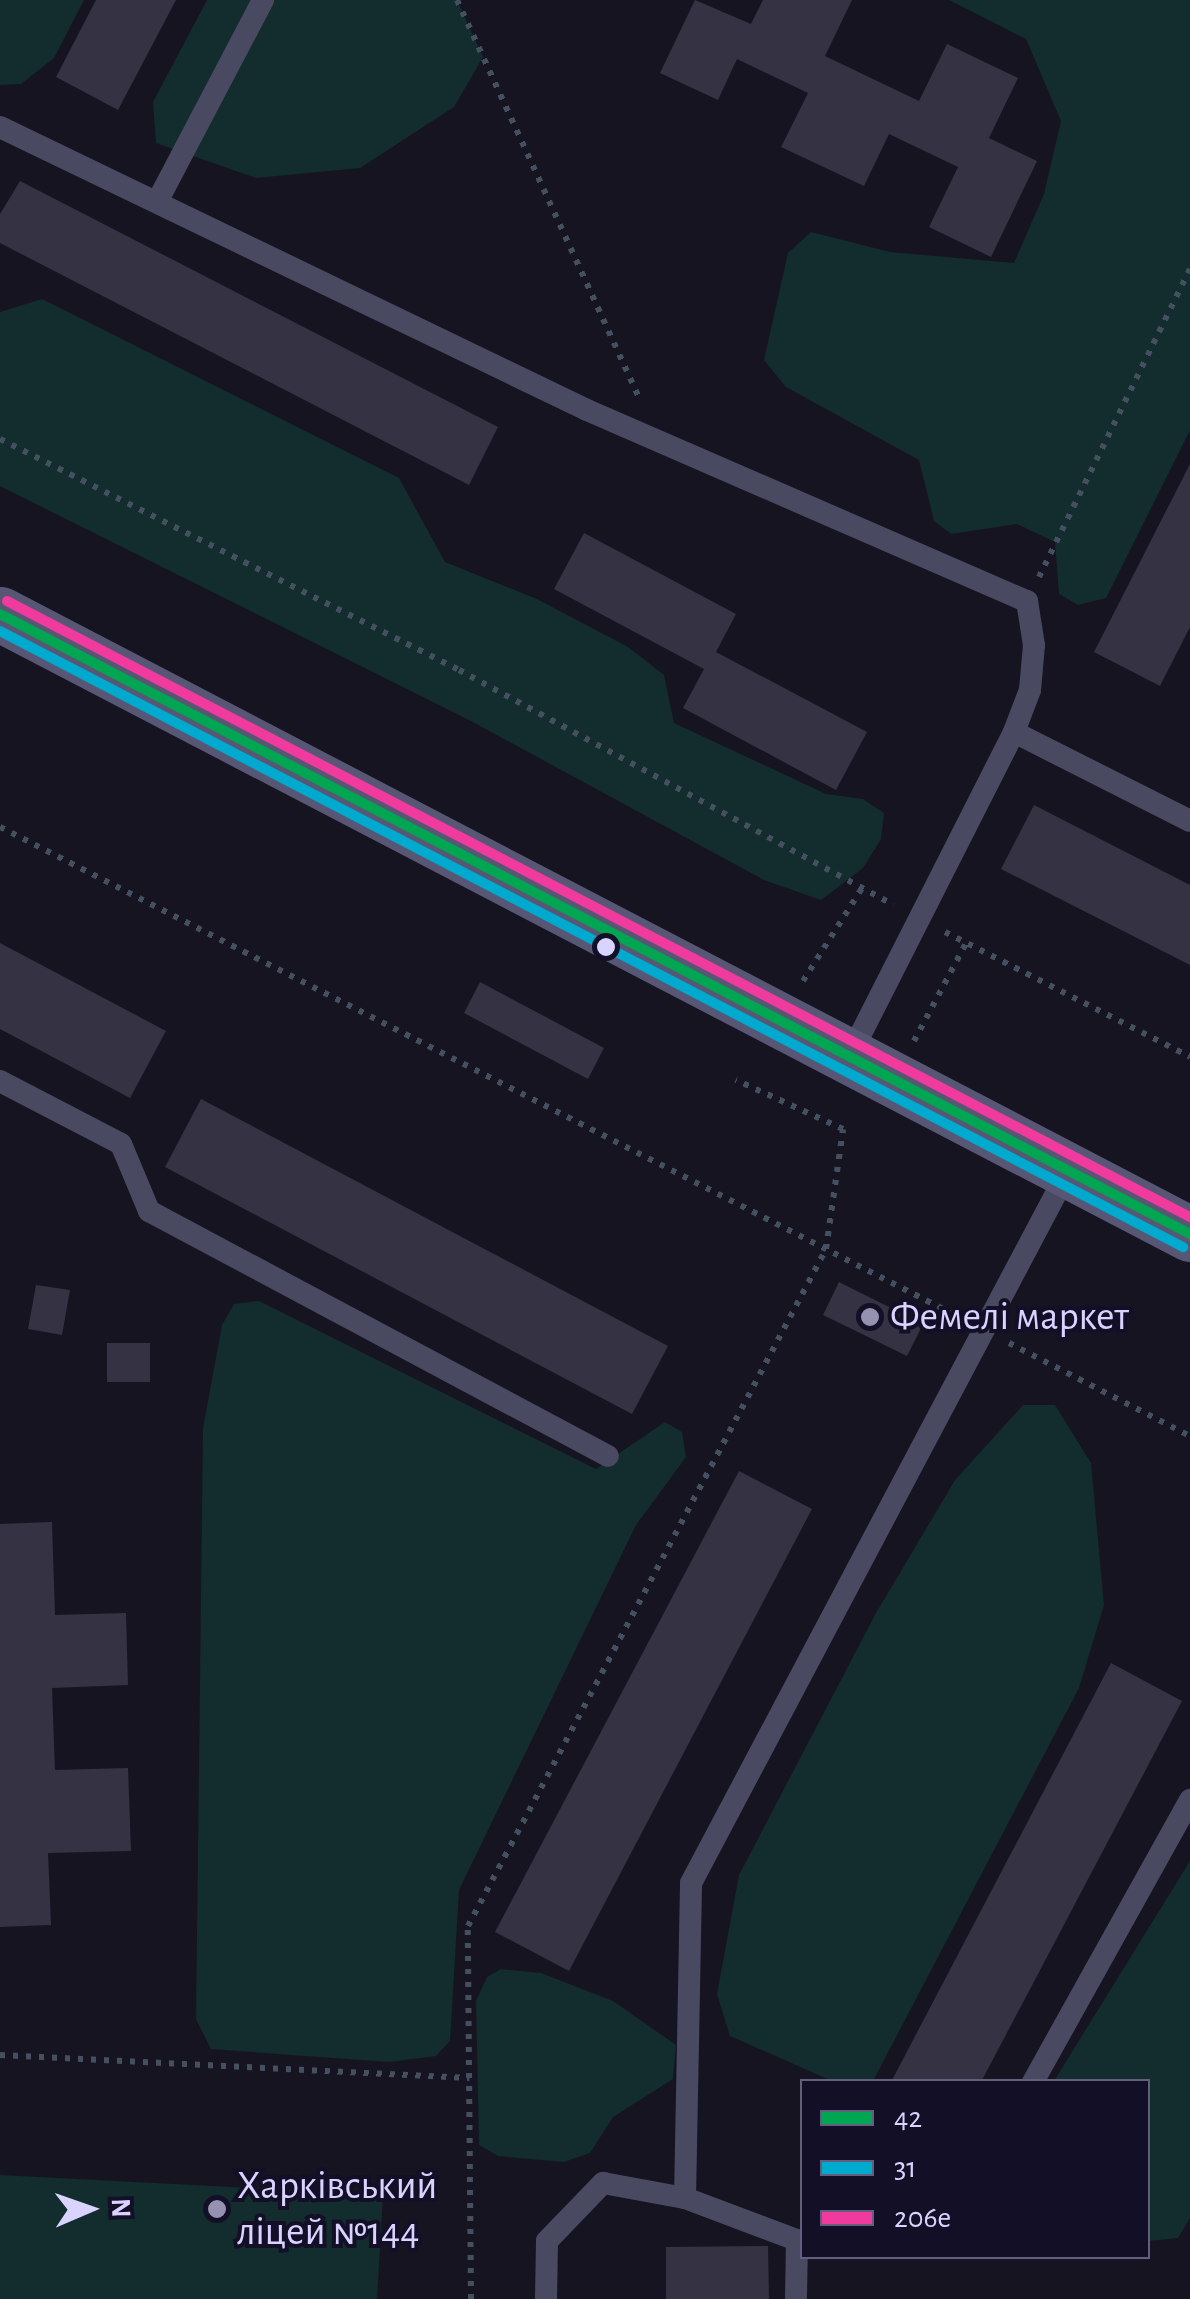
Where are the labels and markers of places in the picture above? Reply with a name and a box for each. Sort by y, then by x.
unlabelled marker [596,937,616,957]
place label: Фемелі маркет [890,1293,1129,1341]
marker: Фемелі маркет [859,1306,881,1328]
place label: Харківський ліцей №144 [237,2162,438,2256]
marker: Харківський ліцей №144 [206,2198,228,2220]

